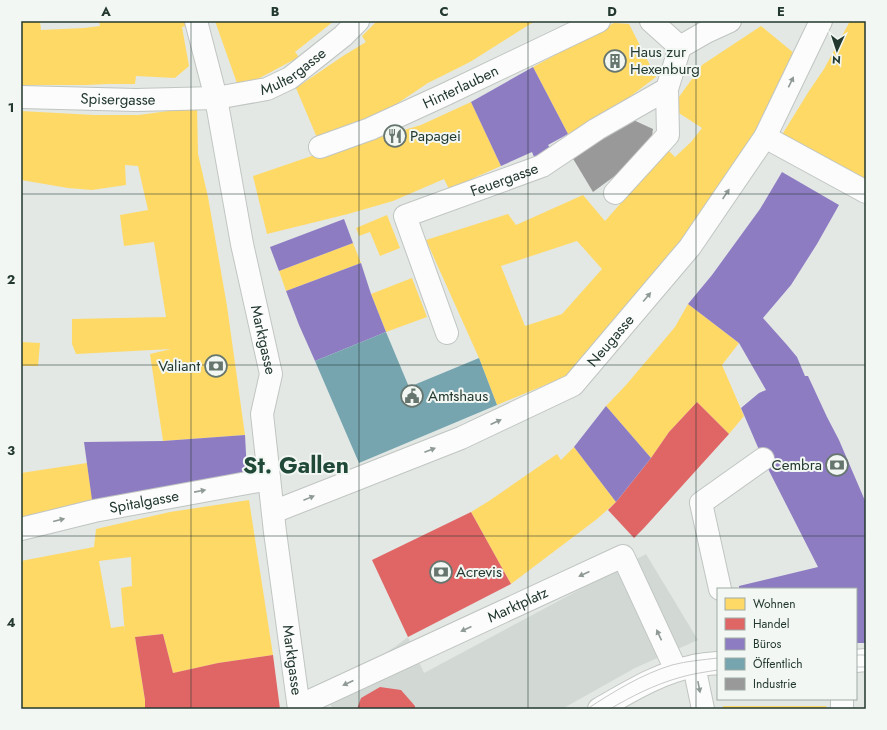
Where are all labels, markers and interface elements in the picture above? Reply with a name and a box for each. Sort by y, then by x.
text: A [100,2,111,21]
text: B [271,2,280,21]
text: C [439,2,449,21]
text: D [607,2,617,21]
text: E [777,2,785,21]
north arrow [817,30,857,70]
place label: Haus zur Hexenburg [630,41,700,80]
street label: Multergasse [259,42,331,101]
building icon: Haus zur Hexenburg [602,48,628,74]
text: N [832,52,841,68]
street label: Hinterlauben [419,60,502,114]
one-way arrow [788,77,794,88]
street label: Spisergasse [80,88,156,111]
text: 1 [8,98,14,117]
restaurant icon: Papagei [382,123,408,149]
place label: Papagei [410,125,461,147]
street label: Feuergasse [467,157,542,202]
one-way arrow [722,189,730,200]
text: 2 [7,270,15,289]
one-way arrow [643,292,652,303]
street label: Marktgasse [245,303,282,377]
street label: Neugasse [582,309,639,372]
bank icon: Valiant [203,353,229,379]
place label: Valiant [158,355,200,377]
public building icon: Amtshaus [399,383,425,409]
place label: Amtshaus [428,385,488,407]
one-way arrow [490,419,502,425]
text: 3 [7,441,15,460]
one-way arrow [425,447,437,453]
district label: St. Gallen [243,448,349,482]
bank icon: Cembra [824,452,850,478]
place label: Cembra [771,454,822,476]
street label: Spitalgasse [107,485,181,519]
one-way arrow [194,488,206,494]
one-way arrow [304,494,316,500]
one-way arrow [53,516,65,522]
bank icon: Acrevis [428,559,454,585]
place label: Acrevis [456,561,502,583]
one-way arrow [578,571,590,577]
street label: Marktplatz [484,581,552,628]
legend [717,588,857,700]
text: Wohnen [753,595,796,613]
text: 4 [6,613,16,632]
text: Handel [753,615,789,633]
street label: Marktgasse [277,624,308,697]
one-way arrow [460,626,472,632]
one-way arrow [656,630,662,641]
text: Büros [753,635,781,653]
text: Öffentlich [753,655,803,673]
text: Industrie [753,675,797,693]
one-way arrow [342,680,353,686]
one-way arrow [696,681,702,694]

